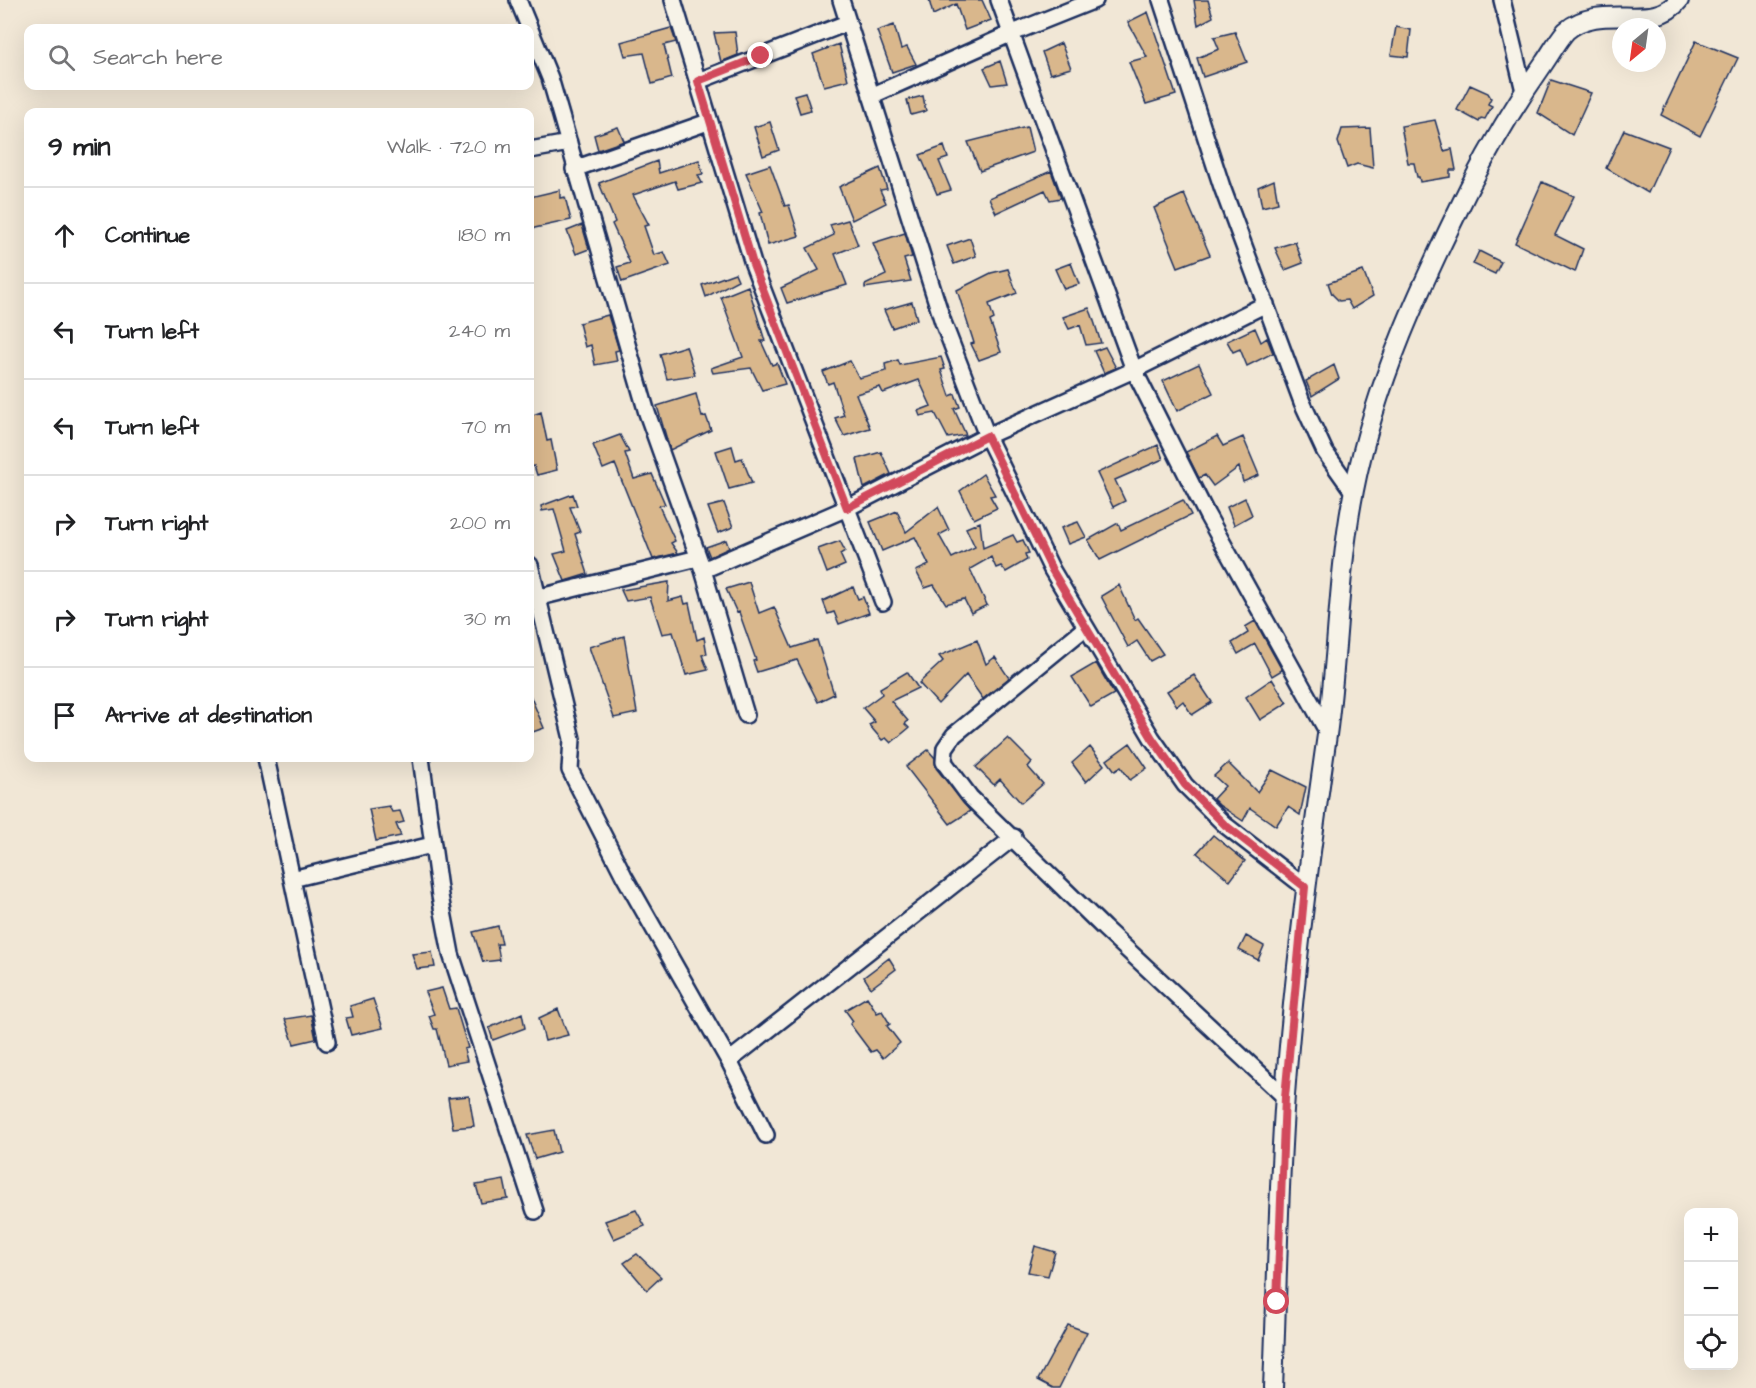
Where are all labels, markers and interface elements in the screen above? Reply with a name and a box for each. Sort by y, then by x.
north arrow [1612,18,1666,72]
search box [24,24,534,90]
icon: search [45,41,78,74]
text: Search here [93,42,223,73]
route end [747,42,773,68]
text: 9 min [48,129,110,165]
text: Walk · 720 m [387,133,510,161]
icon: ahead [48,219,81,252]
text: Continue [105,220,190,251]
text: 180 m [458,221,510,249]
icon: left [48,315,81,348]
text: Turn left [105,316,199,347]
text: 240 m [449,317,510,345]
icon: left [48,411,81,444]
text: Turn left [105,412,199,443]
text: 70 m [462,413,510,441]
icon: right [48,507,81,540]
text: Turn right [105,508,208,539]
text: 200 m [450,509,510,537]
icon: right [48,603,81,636]
text: Turn right [105,604,208,635]
text: 30 m [464,605,510,633]
icon: arrive [48,699,81,732]
text: Arrive at destination [105,700,312,731]
map controls [1684,1208,1738,1370]
button: + [1684,1208,1738,1262]
button: − [1684,1262,1738,1316]
route start [1263,1288,1289,1314]
button: locate [1684,1316,1738,1370]

